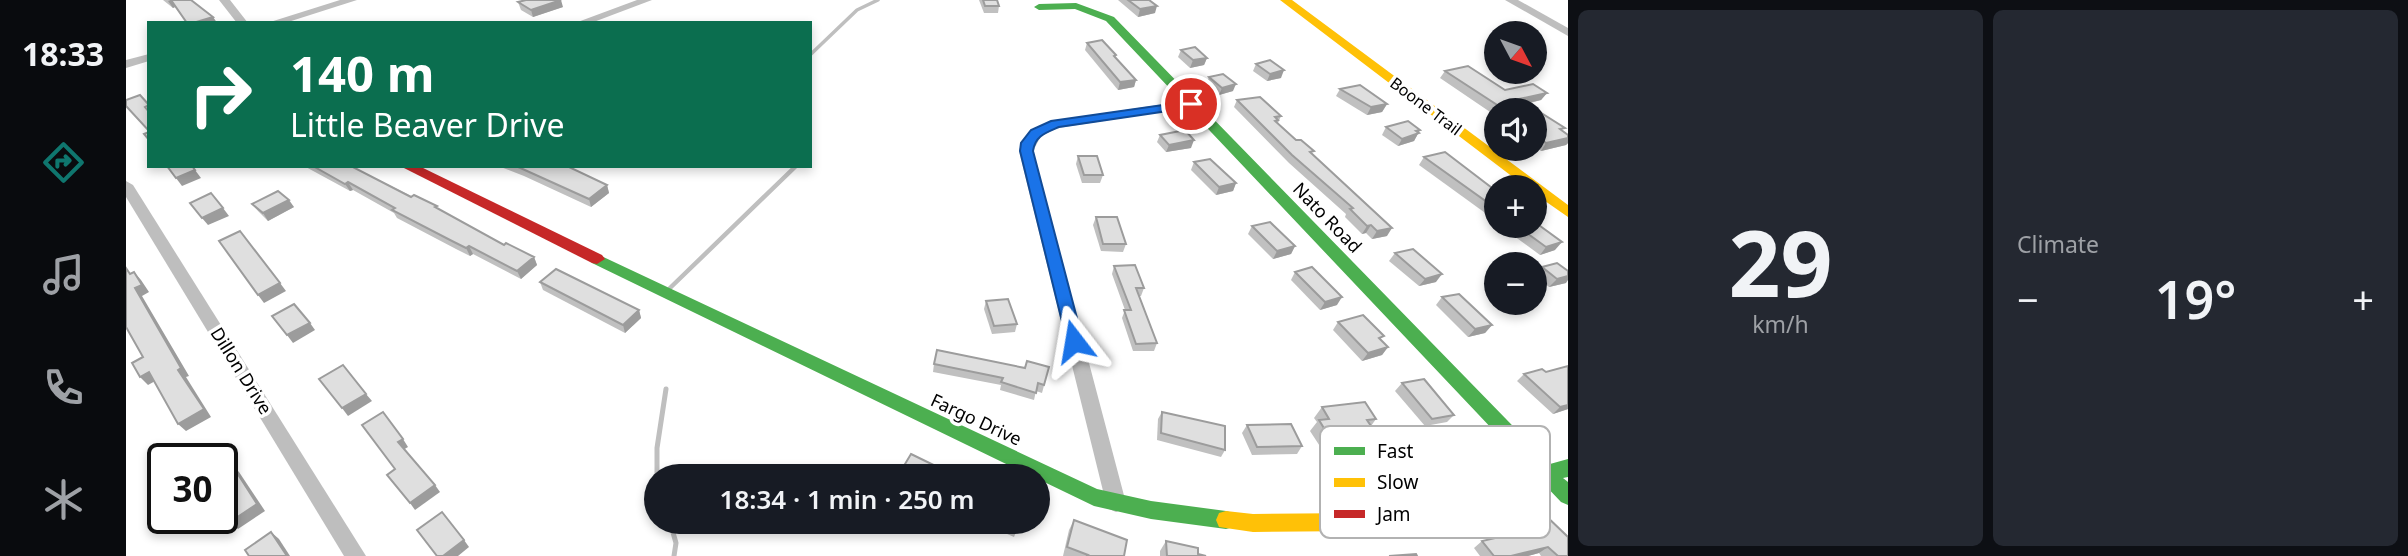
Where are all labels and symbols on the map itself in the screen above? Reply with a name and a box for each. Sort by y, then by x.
north arrow [1484,21,1547,84]
street label: Boone Trail [1386,72,1466,140]
pin [1161,74,1221,134]
street label: Nato Road [1288,177,1367,258]
position arrow [1037,304,1111,378]
street label: Dillon Drive [206,322,278,419]
street label: Fargo Drive [927,388,1026,451]
legend [1320,426,1550,538]
text: Fast [1377,438,1414,464]
speed limit sign: 30 [147,443,238,534]
text: Slow [1377,469,1418,495]
text: Jam [1375,501,1411,527]

